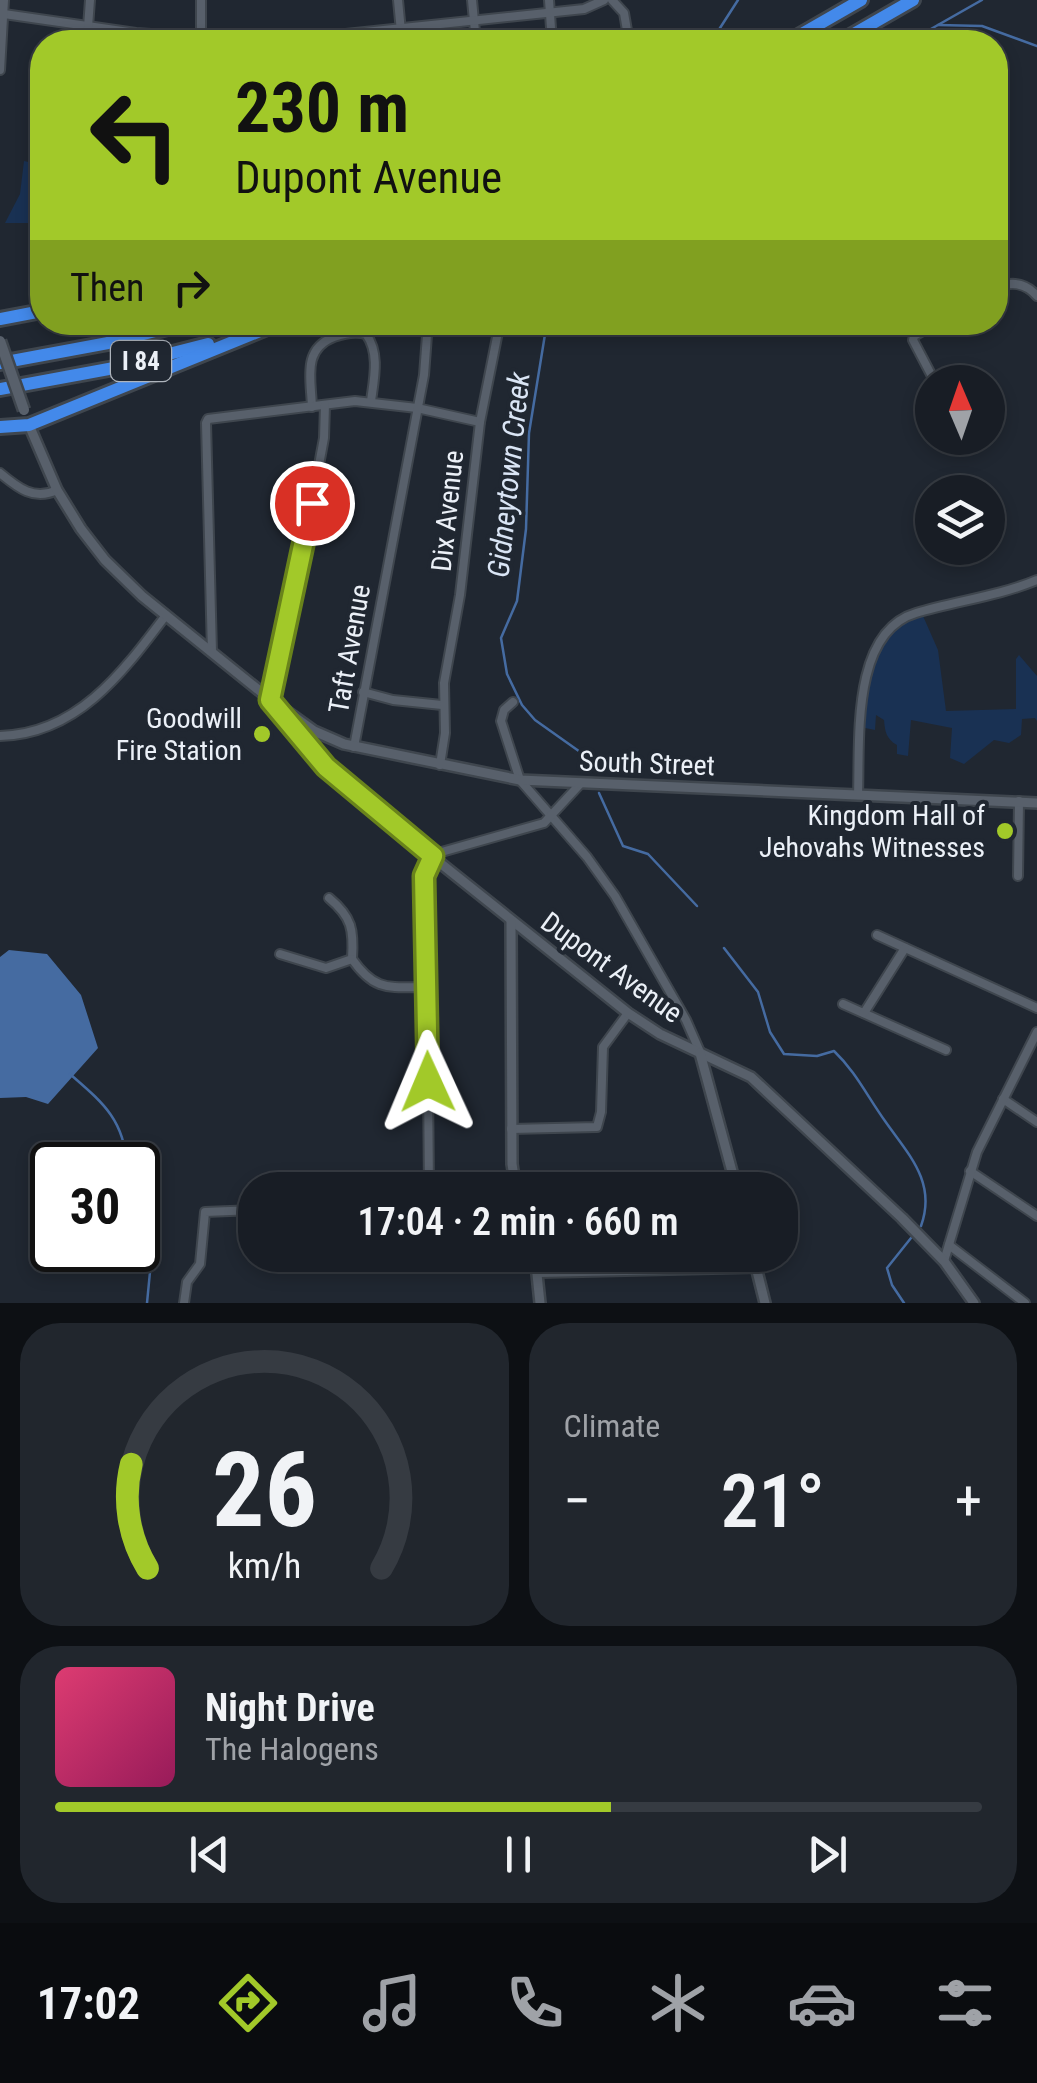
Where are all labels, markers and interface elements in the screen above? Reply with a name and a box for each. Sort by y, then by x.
text: 230 m [235,67,409,149]
icon: left [70,70,200,200]
text: Dupont Avenue [235,151,502,204]
icon: right [164,260,219,315]
text: Then [70,266,144,310]
road number: I 84 [111,341,171,381]
north arrow [915,365,1005,455]
map controls [915,365,1005,565]
water label: Gidneytown Creek [480,370,537,579]
street label: Dix Avenue [425,449,470,573]
pin [270,461,355,546]
button: layers [915,475,1005,565]
icon: arrive [285,476,340,531]
street label: Taft Avenue [322,582,377,716]
place label: Goodwill Fire Station [116,702,242,767]
marker: Goodwill Fire Station [251,723,273,745]
street label: South Street [578,745,715,782]
place label: Kingdom Hall of Jehovahs Witnesses [759,799,985,864]
marker: Kingdom Hall of Jehovahs Witnesses [994,820,1016,842]
street label: Dupont Avenue [535,905,689,1030]
position arrow [376,1030,480,1134]
speed limit sign: 30 [30,1142,160,1272]
text: 17:04 · 2 min · 660 m [358,1200,678,1244]
text: Climate [564,1407,660,1445]
text: 26 [212,1430,317,1551]
text: 21° [721,1457,825,1545]
text: − [564,1469,591,1533]
text: + [955,1469,982,1533]
text: km/h [227,1545,301,1587]
text: Night Drive [205,1686,375,1730]
text: The Halogens [205,1730,379,1768]
icon: previous [182,1827,237,1882]
icon: pause [491,1827,546,1882]
icon: next [800,1827,855,1882]
icon: directions [213,1968,283,2038]
icon: music [357,1968,427,2038]
icon: phone [500,1968,570,2038]
icon: climate [643,1968,713,2038]
icon: car [787,1968,857,2038]
icon: filters [930,1968,1000,2038]
text: 17:02 [37,1977,140,2030]

